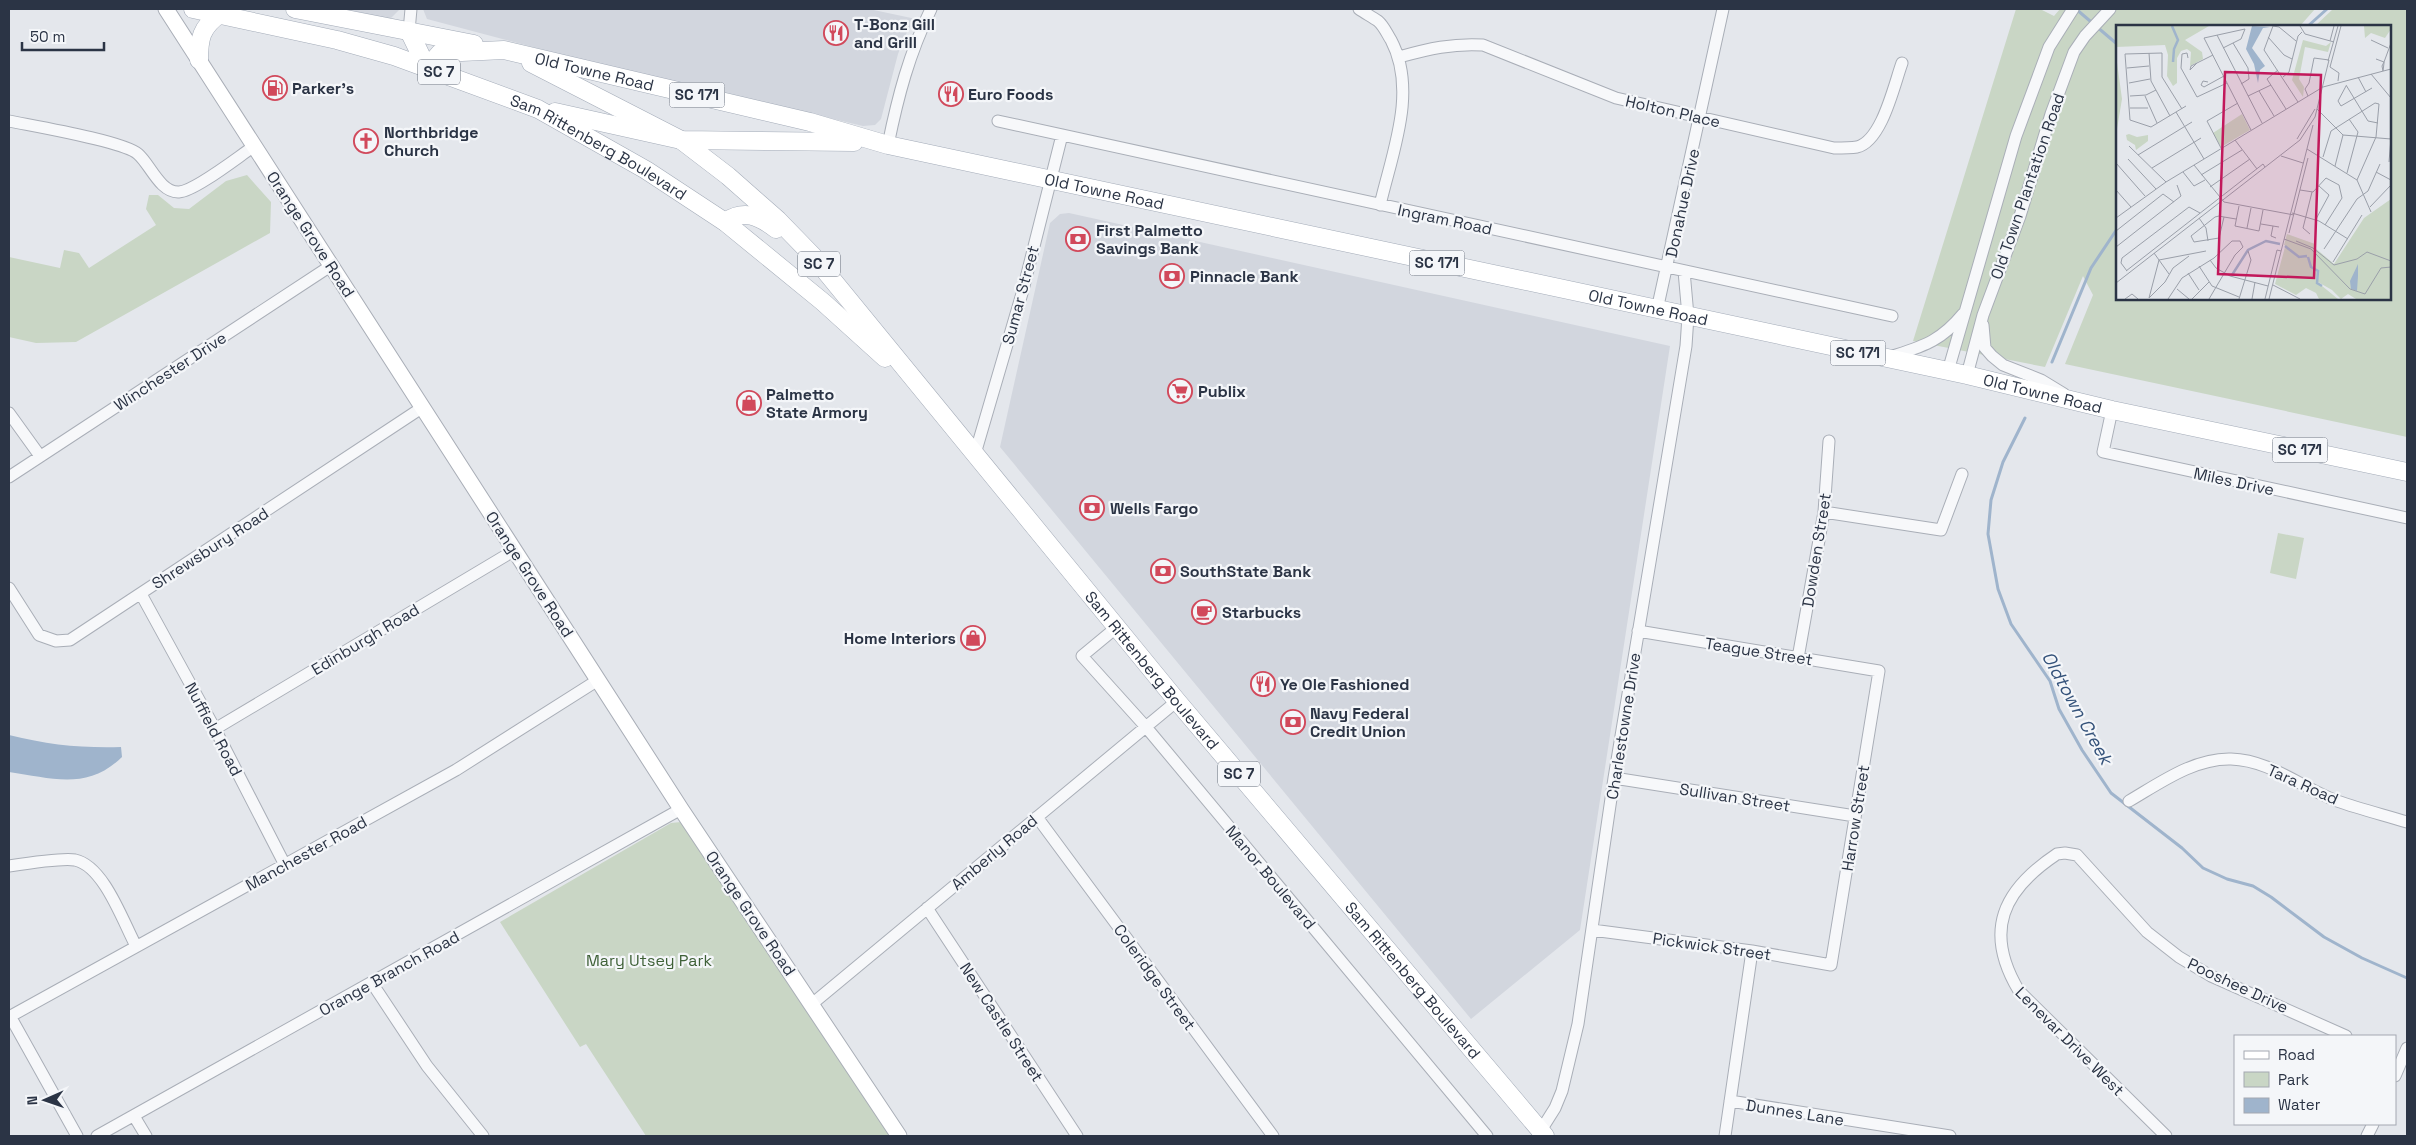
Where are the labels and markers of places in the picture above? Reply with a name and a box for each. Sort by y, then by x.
place label: T-Bonz Gill and Grill [854,14,935,53]
restaurant icon: T-Bonz Gill and Grill [823,20,849,46]
fuel station icon: Parker's [262,75,288,101]
place label: Parker's [292,78,354,99]
restaurant icon: Euro Foods [938,81,964,107]
place label: Euro Foods [968,84,1053,105]
place label: Northbridge Church [384,122,478,161]
church icon: Northbridge Church [353,128,379,154]
place label: First Palmetto Savings Bank [1096,220,1203,259]
bank icon: First Palmetto Savings Bank [1065,226,1091,252]
bank icon: Pinnacle Bank [1159,263,1185,289]
place label: Pinnacle Bank [1190,266,1298,287]
supermarket icon: Publix [1167,378,1193,404]
place label: Publix [1198,381,1246,402]
place label: Palmetto State Armory [766,384,868,423]
shop icon: Palmetto State Armory [736,390,762,416]
bank icon: Wells Fargo [1079,495,1105,521]
place label: Wells Fargo [1110,498,1198,519]
bank icon: SouthState Bank [1150,558,1176,584]
place label: SouthState Bank [1180,561,1311,582]
cafe icon: Starbucks [1191,599,1217,625]
place label: Starbucks [1222,602,1301,623]
shop icon: Home Interiors [960,625,986,651]
place label: Home Interiors [844,628,956,649]
restaurant icon: Ye Ole Fashioned [1250,671,1276,697]
place label: Ye Ole Fashioned [1280,674,1409,695]
place label: Navy Federal Credit Union [1310,703,1409,742]
bank icon: Navy Federal Credit Union [1280,709,1306,735]

